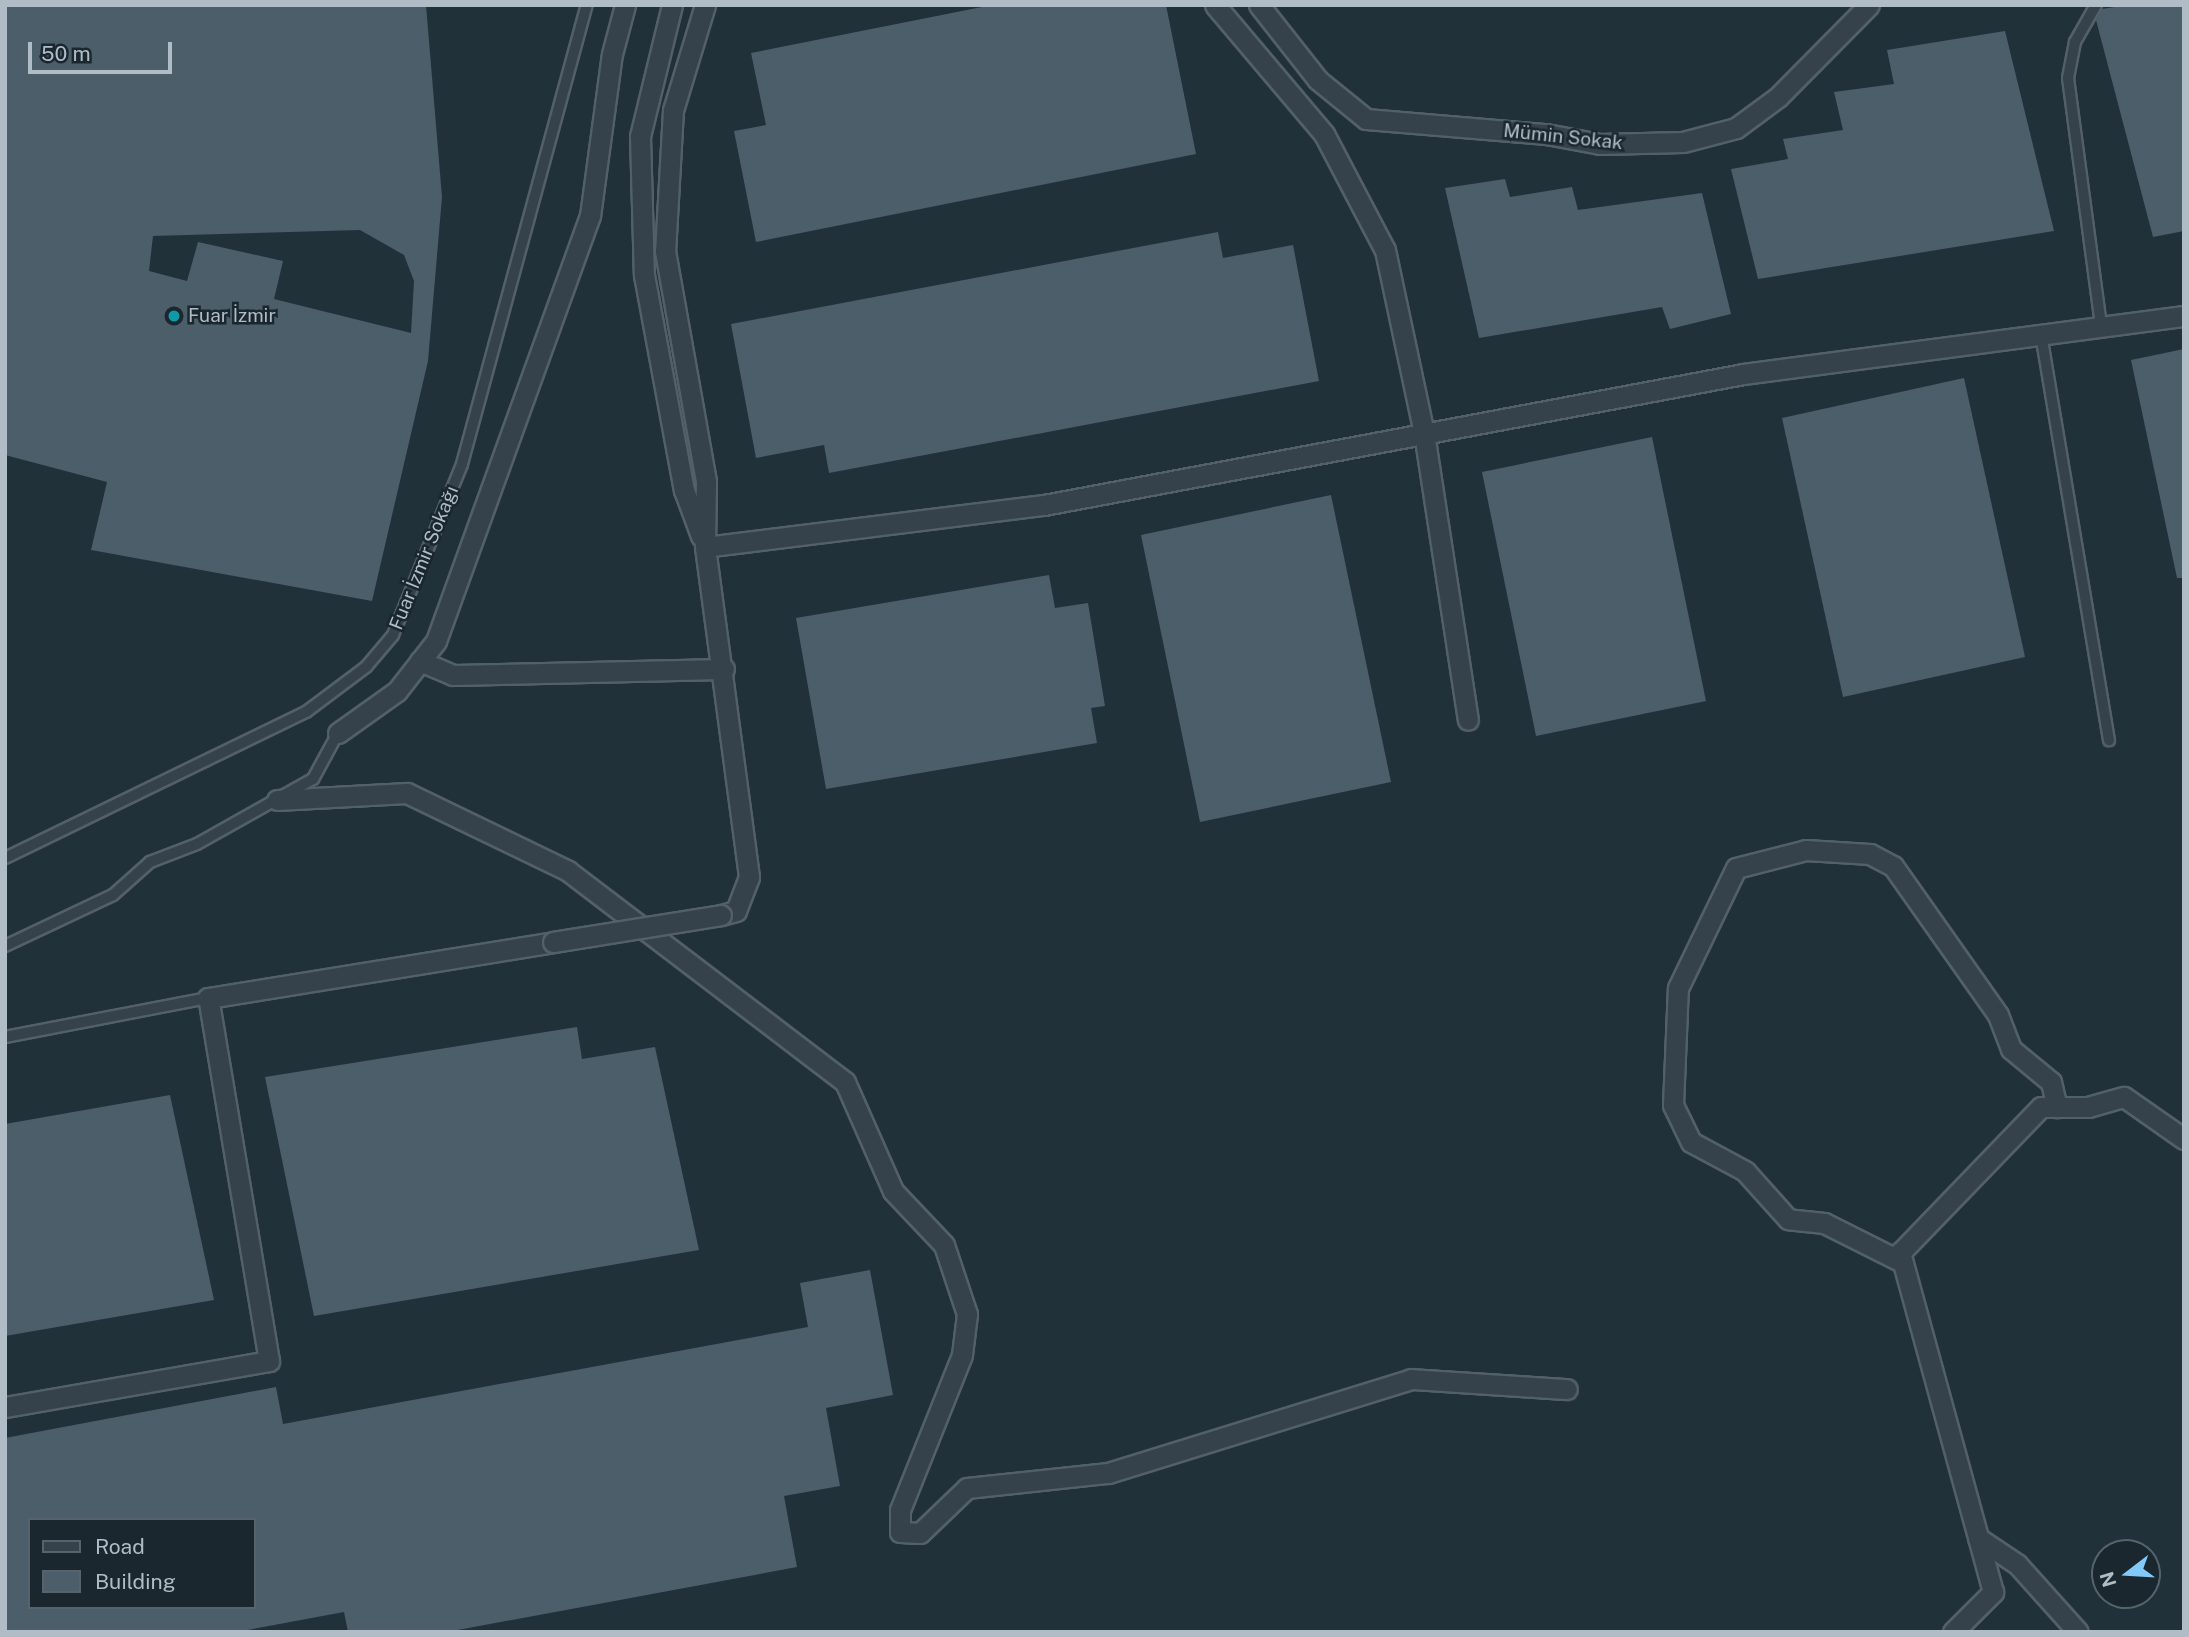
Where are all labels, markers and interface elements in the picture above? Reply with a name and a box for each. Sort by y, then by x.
scale bar [32,28,175,72]
text: 50 m [41,41,91,66]
street label: Mümin Sokak [1502,119,1624,155]
place label: Fuar İzmir [188,305,276,327]
marker: Fuar İzmir [166,308,182,324]
street label: Fuar İzmir Sokağı [385,483,463,633]
legend [28,1518,256,1609]
text: Road [95,1534,145,1559]
north arrow [2091,1539,2161,1609]
text: Building [95,1569,176,1594]
text: N [2095,1569,2121,1590]

